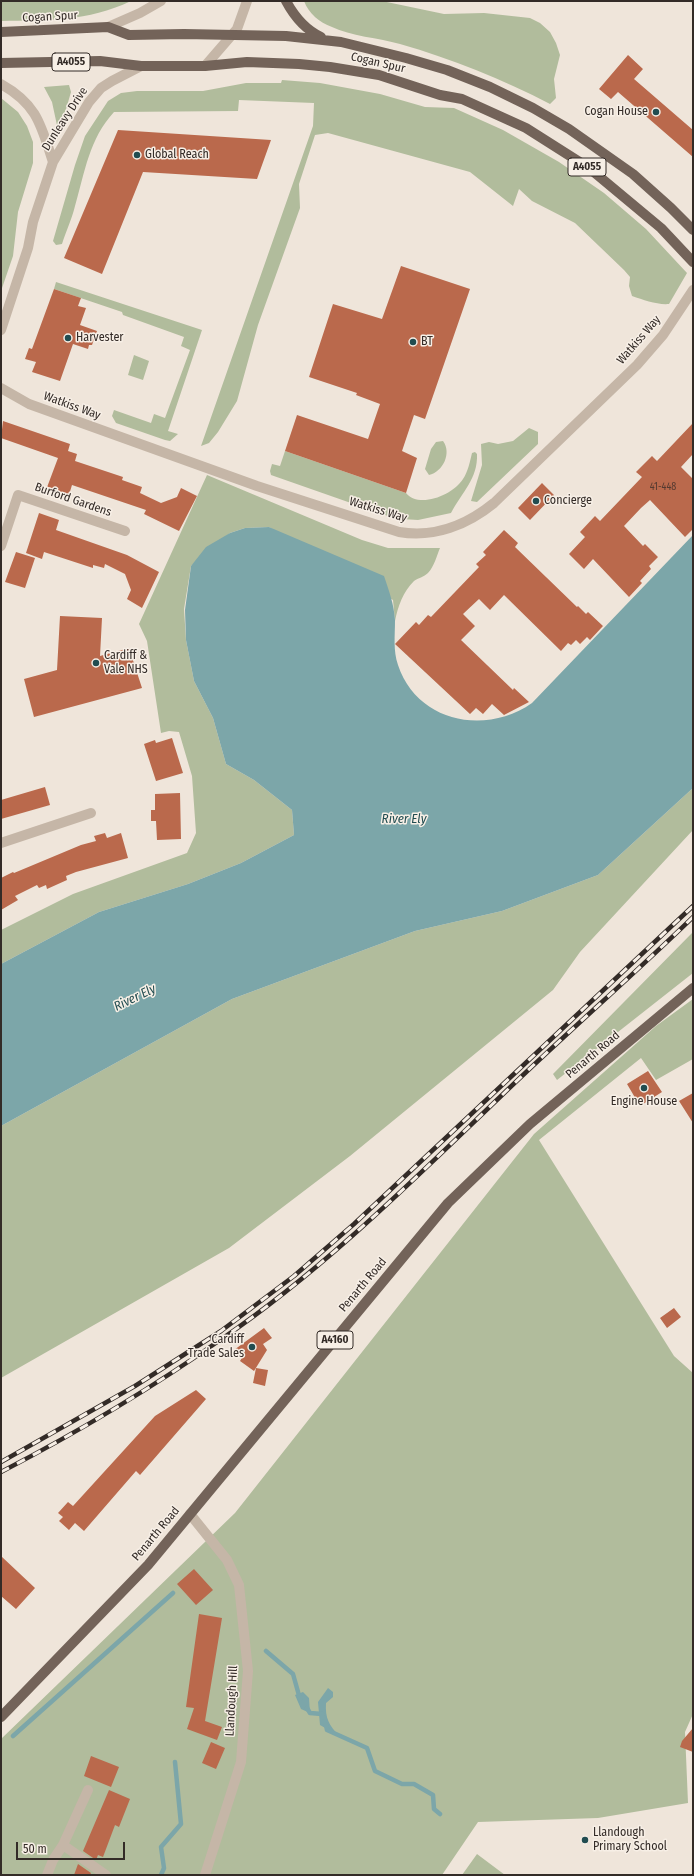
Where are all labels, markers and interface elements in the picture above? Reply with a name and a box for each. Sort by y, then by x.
street label: Cogan Spur [22,8,78,26]
street label: Cogan Spur [349,50,407,76]
road number: A4055 [52,53,90,71]
street label: Dunleavy Drive [39,84,91,154]
place label: Cogan House [584,105,648,119]
marker: Cogan House [651,107,661,117]
place label: Global Reach [145,148,209,162]
marker: Global Reach [132,150,142,160]
road number: A4055 [568,158,606,176]
street label: Watkiss Way [614,313,664,367]
place label: Harvester [76,331,124,345]
marker: Harvester [63,333,73,343]
place label: BT [421,335,433,349]
marker: BT [408,337,418,347]
street label: Watkiss Way [41,389,103,423]
street label: Burford Gardens [33,480,113,520]
house number: 41-448 [650,481,676,493]
street label: Watkiss Way [347,494,409,526]
place label: Concierge [544,494,592,508]
marker: Concierge [531,496,541,506]
place label: Cardiff & Vale NHS [104,649,148,677]
marker: Cardiff & Vale NHS [91,658,101,668]
water label: River Ely [382,811,426,827]
water label: River Ely [111,981,159,1015]
street label: Penarth Road [563,1028,623,1082]
marker: Engine House [639,1083,649,1093]
place label: Engine House [611,1095,677,1109]
street label: Penarth Road [336,1255,390,1315]
road number: A4160 [317,1331,353,1349]
place label: Cardiff Trade Sales [188,1333,244,1361]
marker: Cardiff Trade Sales [247,1342,257,1352]
street label: Penarth Road [129,1504,183,1564]
street label: Llandough Hill [223,1665,241,1737]
place label: Llandough Primary School [593,1826,667,1854]
scale bar [18,1834,127,1860]
marker: Llandough Primary School [580,1835,590,1845]
text: 50 m [23,1842,47,1856]

